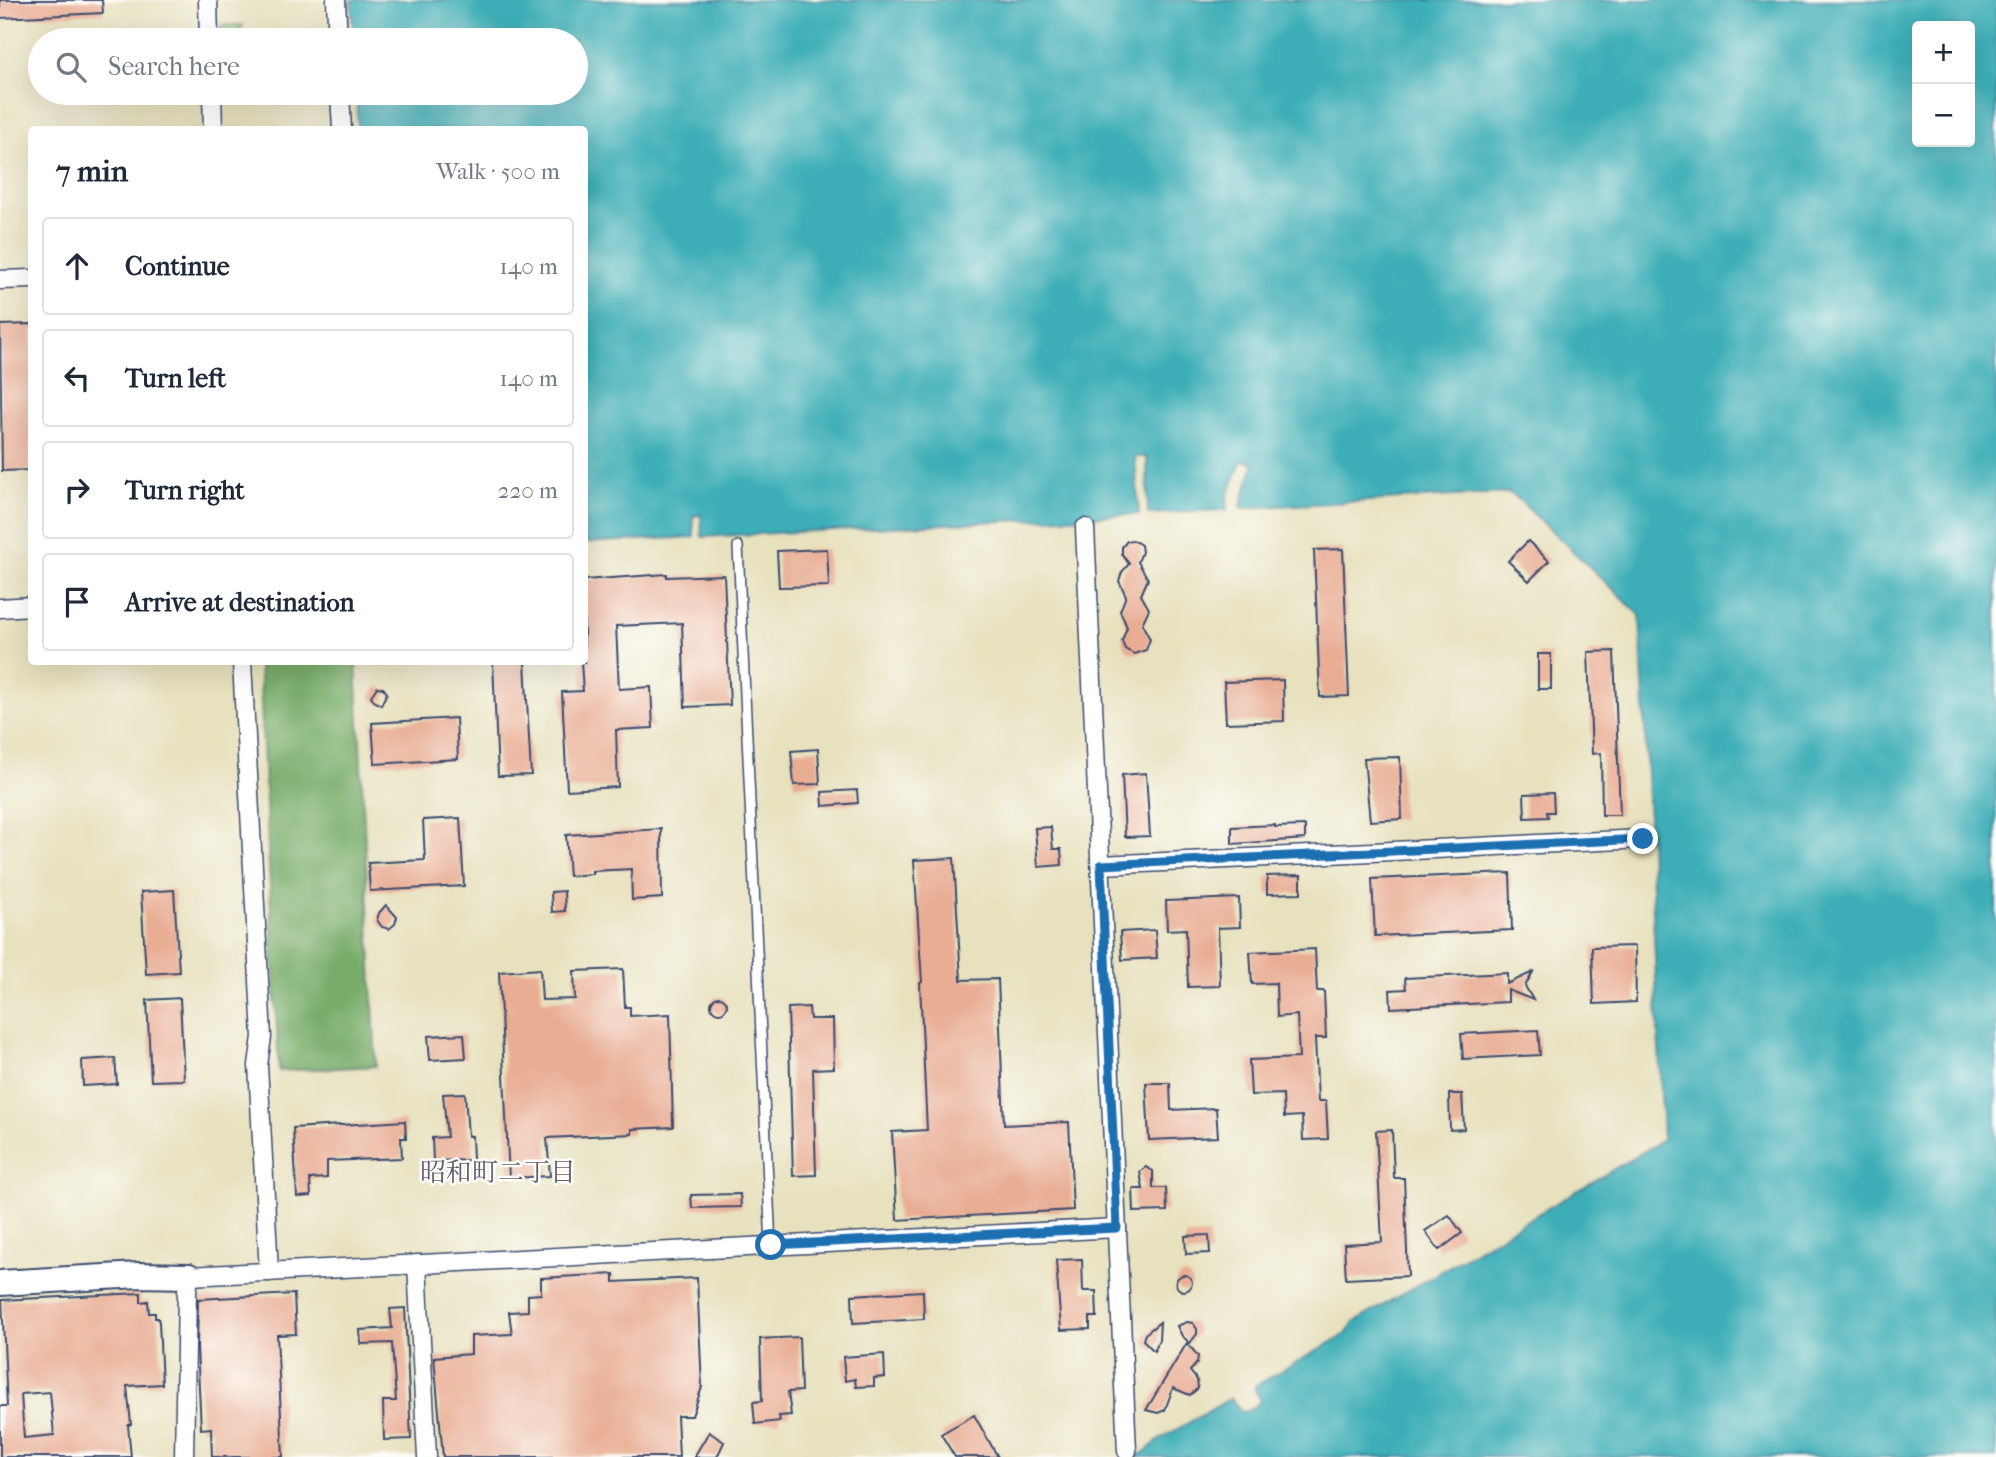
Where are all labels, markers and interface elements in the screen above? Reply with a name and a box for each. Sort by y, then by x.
map controls [1912,21,1975,147]
button: + [1912,21,1975,84]
search box [28,28,588,105]
icon: search [52,48,90,86]
text: Search here [108,51,240,82]
button: − [1912,84,1975,147]
text: 7 min [56,154,128,189]
text: Walk · 500 m [436,158,560,185]
icon: ahead [58,247,96,285]
text: Continue [125,251,230,282]
text: 140 m [499,253,558,280]
icon: left [58,359,96,397]
text: Turn left [125,363,226,394]
text: 140 m [499,365,558,392]
icon: right [58,471,96,509]
text: Turn right [125,475,245,506]
text: 220 m [498,477,558,504]
icon: arrive [58,583,96,621]
text: Arrive at destination [125,587,355,618]
route end [1627,823,1658,854]
district label: 昭和町二丁目 [420,1157,576,1188]
route start [755,1229,786,1260]

